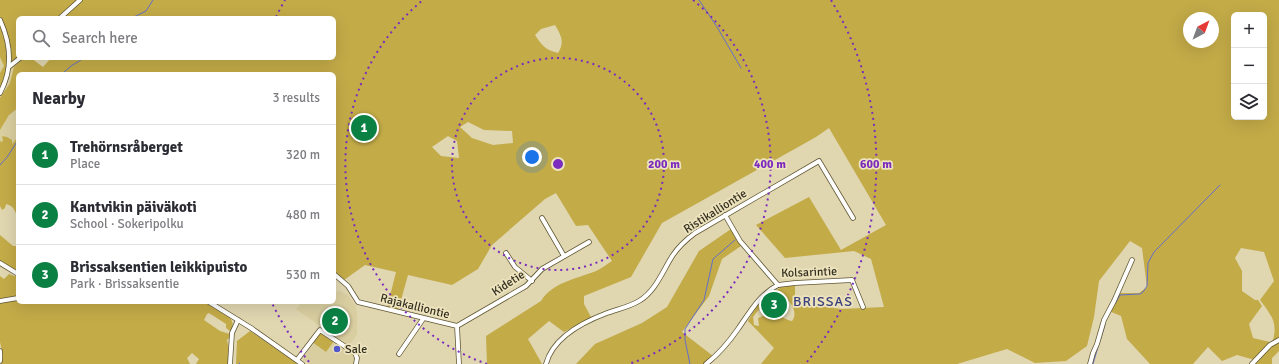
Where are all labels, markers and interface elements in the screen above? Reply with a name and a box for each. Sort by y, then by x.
north arrow [1183,12,1219,48]
map controls [1231,12,1267,120]
button: + [1231,12,1267,48]
search box [16,16,336,60]
icon: search [30,27,52,49]
text: Search here [62,29,138,47]
button: − [1231,48,1267,84]
button: layers [1231,84,1267,120]
text: Nearby [32,88,85,109]
text: 3 results [272,90,320,106]
pin: 1 [351,113,377,143]
text: Trehörnsråberget [70,138,183,156]
text: 1 [41,147,49,163]
text: 320 m [286,147,320,163]
your location [522,147,542,167]
text: Place [70,156,100,172]
centre of rings [551,157,565,171]
text: 200 m [648,157,680,172]
text: 400 m [754,157,786,172]
text: 600 m [860,157,892,172]
street label: Ristikalliontie [681,186,750,237]
text: Kantvikin päiväkoti [70,198,197,216]
text: 2 [41,207,49,223]
text: 480 m [286,207,320,223]
text: School · Sokeripolku [70,216,184,232]
text: Brissaksentien leikkipuisto [70,258,247,276]
street label: Kolsarintie [781,264,837,281]
text: 3 [41,267,49,283]
text: 530 m [286,267,320,283]
street label: Kidetie [489,267,528,300]
text: Park · Brissaksentie [70,276,179,292]
pin: 3 [761,290,787,320]
street label: Rajakalliontie [379,291,451,322]
district label: BRISSAS [793,293,853,310]
pin: 2 [322,306,348,336]
place label: Sale [345,342,367,357]
marker: Sale [332,344,342,354]

